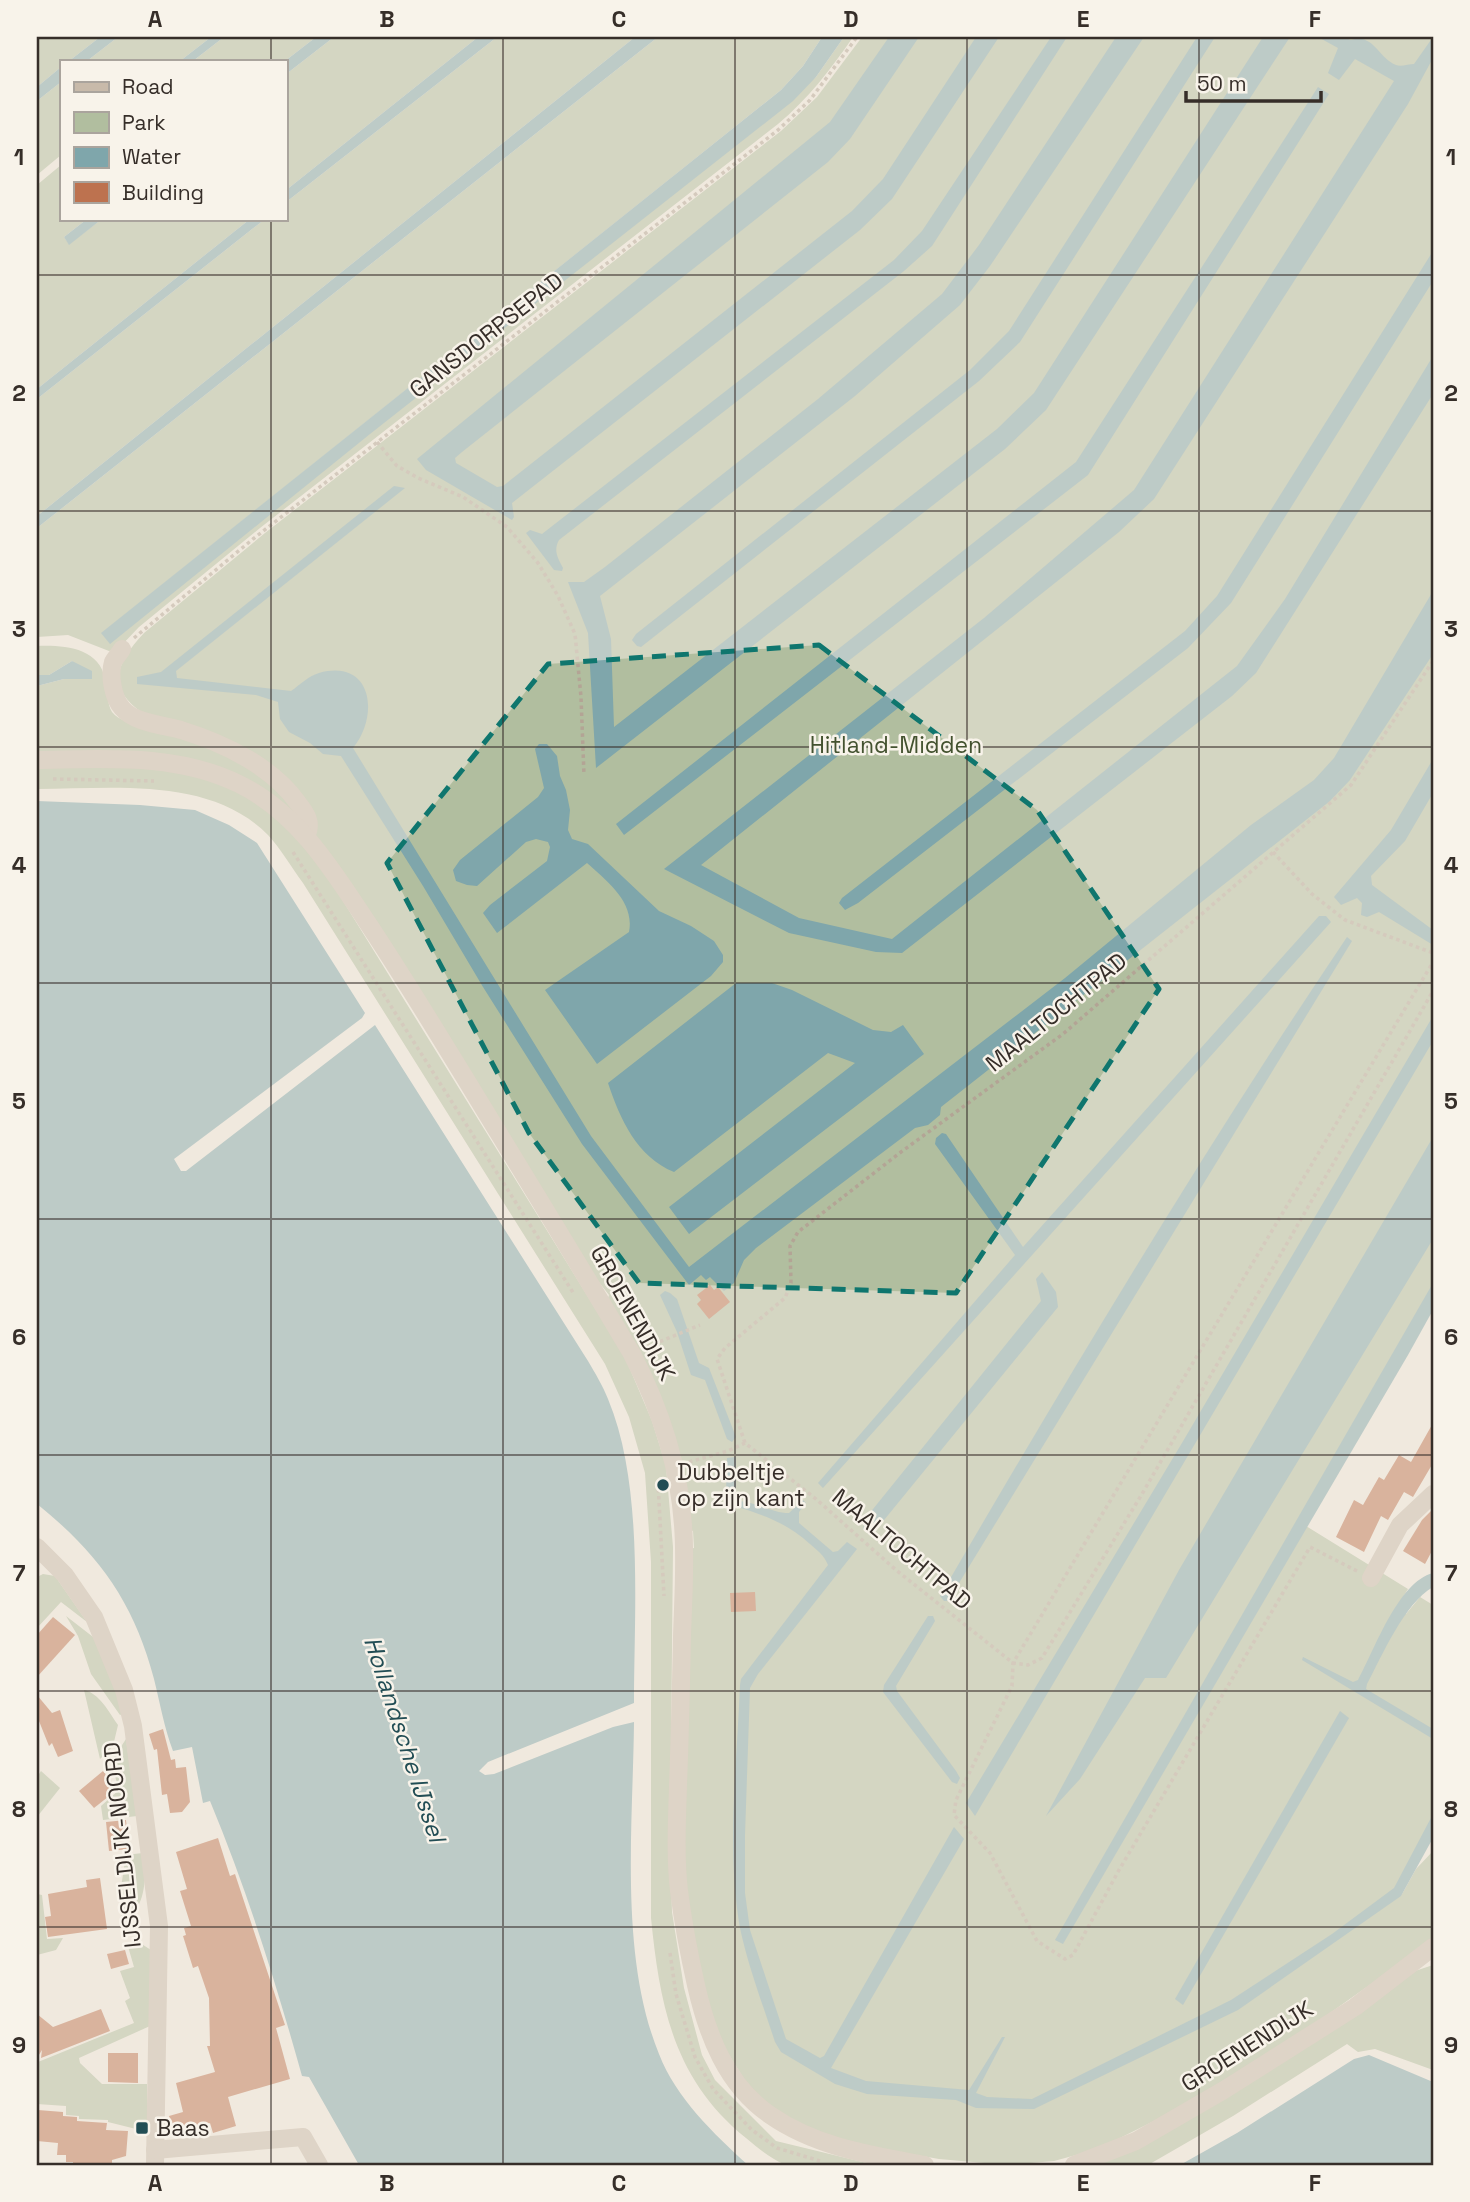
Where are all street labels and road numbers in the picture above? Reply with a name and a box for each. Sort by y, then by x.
street label: GANSDORPSEPAD [403,266,569,404]
street label: MAALTOCHTPAD [979,946,1133,1078]
street label: GROENENDIJK [584,1240,682,1386]
street label: MAALTOCHTPAD [826,1482,978,1616]
street label: IJSSELDIJK-NOORD [96,1741,148,1949]
street label: GROENENDIJK [1175,1994,1319,2098]

